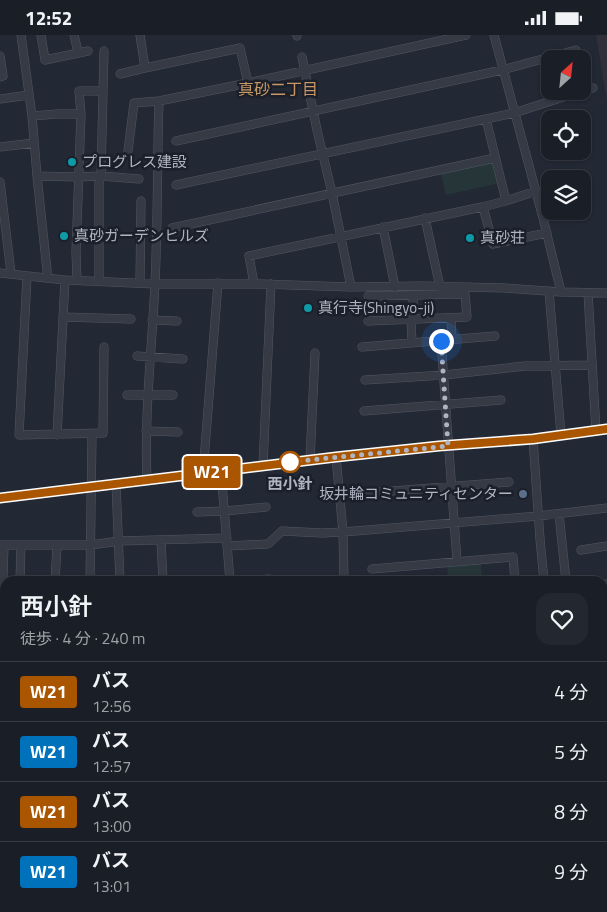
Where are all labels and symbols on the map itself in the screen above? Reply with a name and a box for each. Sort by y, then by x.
north arrow [541,50,591,100]
district label: 真砂二丁目 [238,77,318,101]
place label: プログレス建設 [82,150,187,173]
marker: プログレス建設 [66,156,78,168]
place label: 真砂ガーデンヒルズ [74,224,209,247]
place label: 真砂荘 [480,226,525,249]
marker: 真砂ガーデンヒルズ [58,230,70,242]
marker: 真砂荘 [464,232,476,244]
place label: 真行寺(Shingyo-ji) [318,296,434,319]
marker: 真行寺(Shingyo-ji) [302,302,314,314]
your location [429,329,454,354]
marker: 西小針 [279,451,301,473]
line badge: W21 [183,456,241,488]
place label: 西小針 [267,472,313,495]
place label: 坂井輪コミュニティセンター [319,482,513,505]
marker: 坂井輪コミュニティセンター [517,488,529,500]

